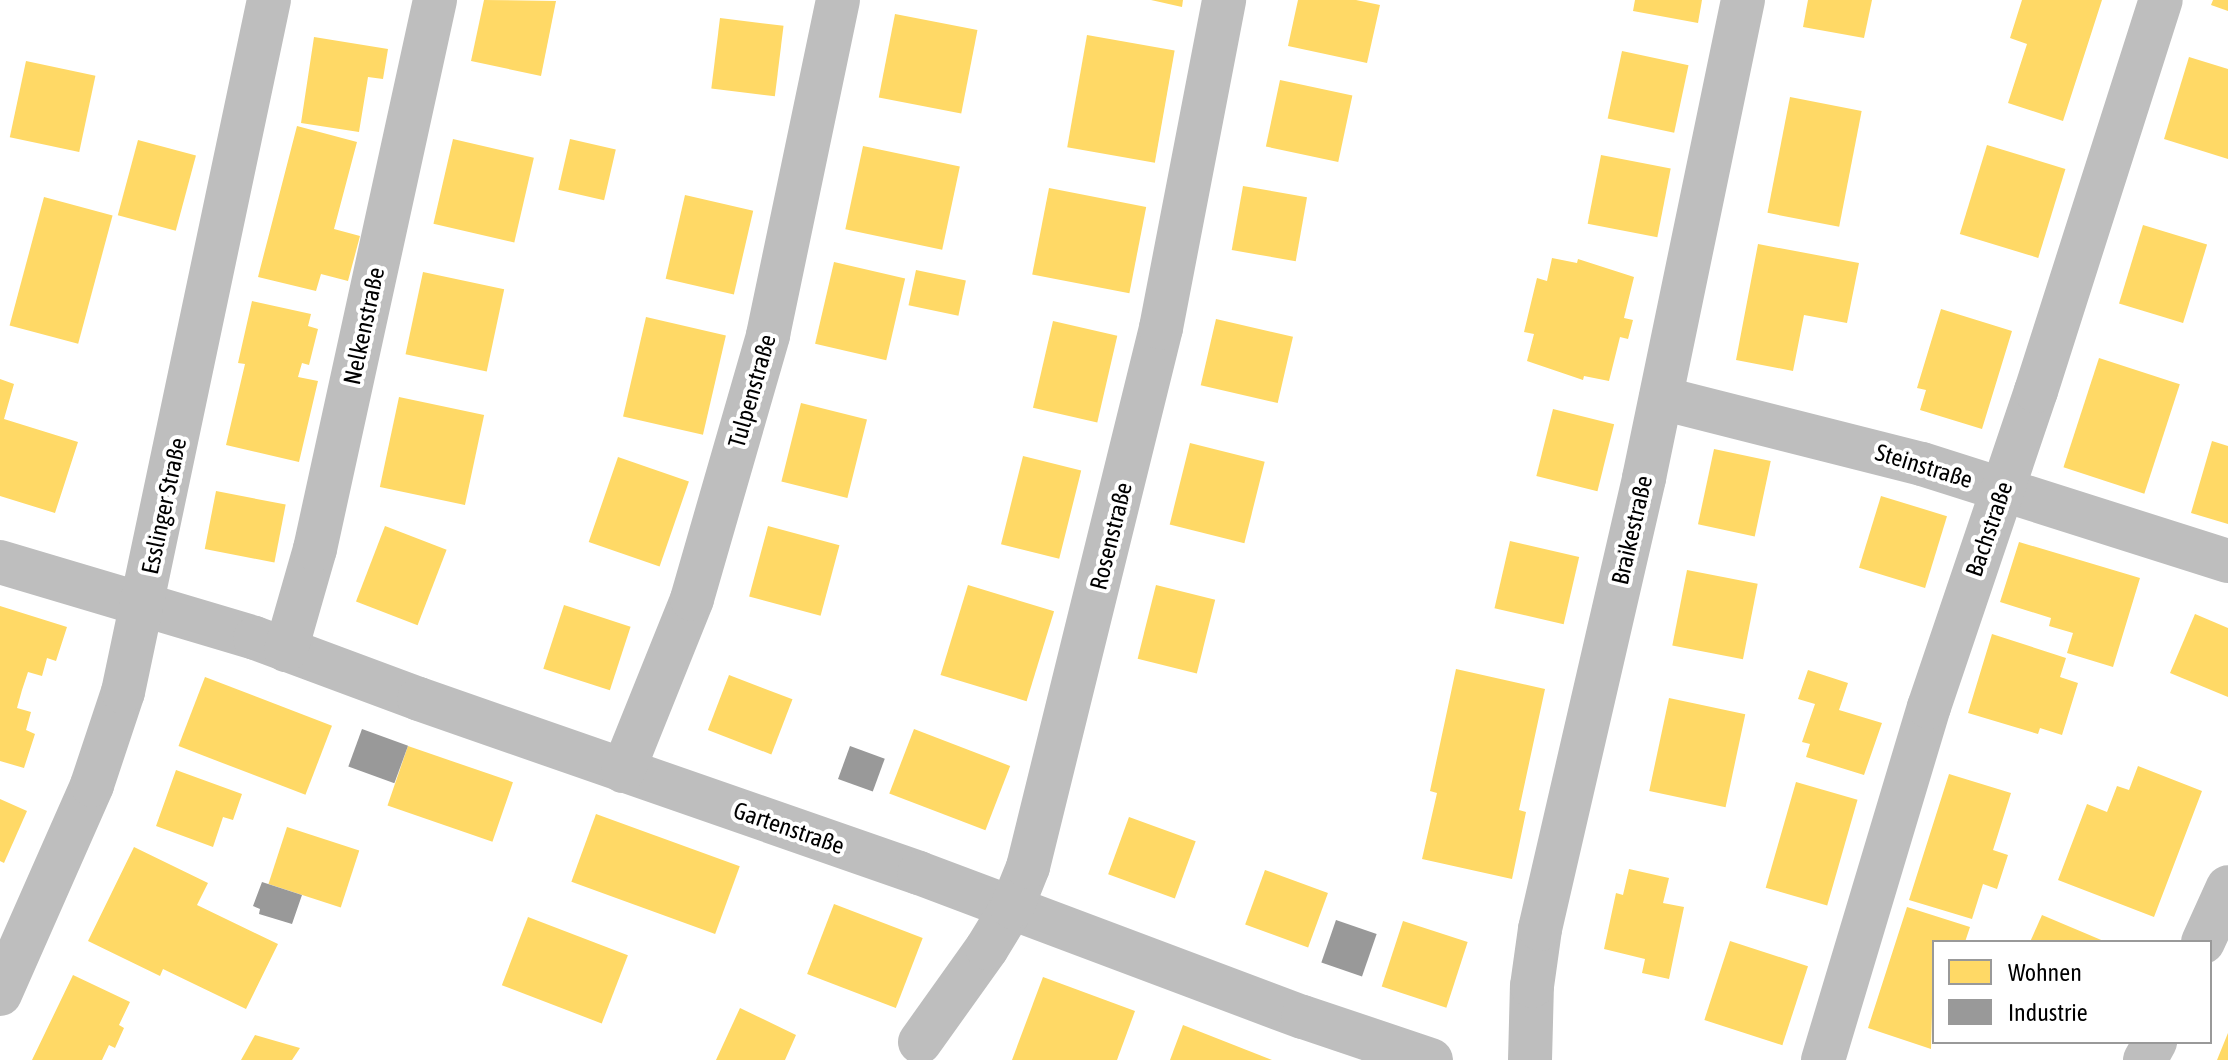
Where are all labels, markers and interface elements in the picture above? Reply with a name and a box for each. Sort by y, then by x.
street label: Nelkenstraße [338,265,390,387]
street label: Tulpenstraße [722,331,782,451]
street label: Esslinger Straße [135,435,193,577]
street label: Steinstraße [1872,438,1976,494]
street label: Braikestraße [1605,473,1659,587]
street label: Bachstraße [1959,478,2019,580]
street label: Rosenstraße [1084,479,1138,593]
street label: Gartenstraße [730,796,848,860]
legend [1932,940,2212,1044]
text: Wohnen [2008,959,2082,986]
text: Industrie [2008,999,2088,1026]

